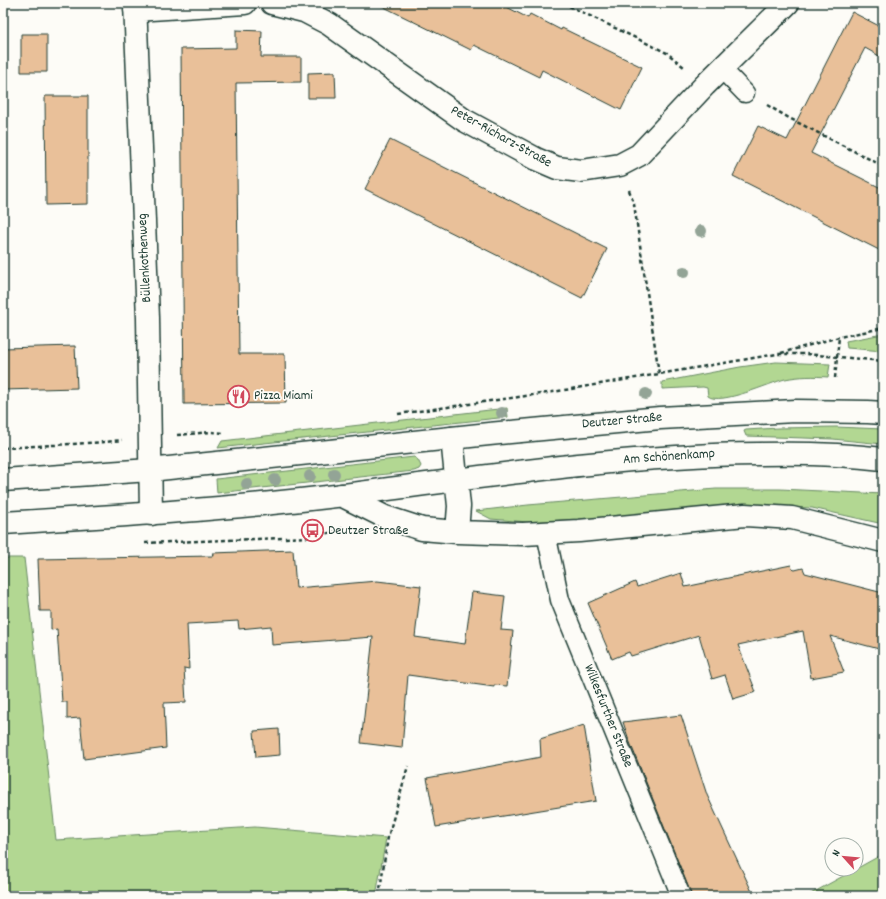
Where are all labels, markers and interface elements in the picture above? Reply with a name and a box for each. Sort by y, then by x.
street label: Peter-Richarz-Straße [447,101,555,173]
street label: Büllenkothenweg [133,213,157,303]
restaurant icon: Pizza Miami [226,383,252,409]
place label: Pizza Miami [254,386,313,406]
street label: Deutzer Straße [581,408,663,434]
street label: Am Schönenkamp [622,444,716,470]
bus stop icon: Deutzer Straße [300,518,326,544]
place label: Deutzer Straße [328,521,408,541]
street label: Wilkesfurther Straße [578,661,638,771]
north arrow [824,837,864,877]
text: N [829,847,845,859]

